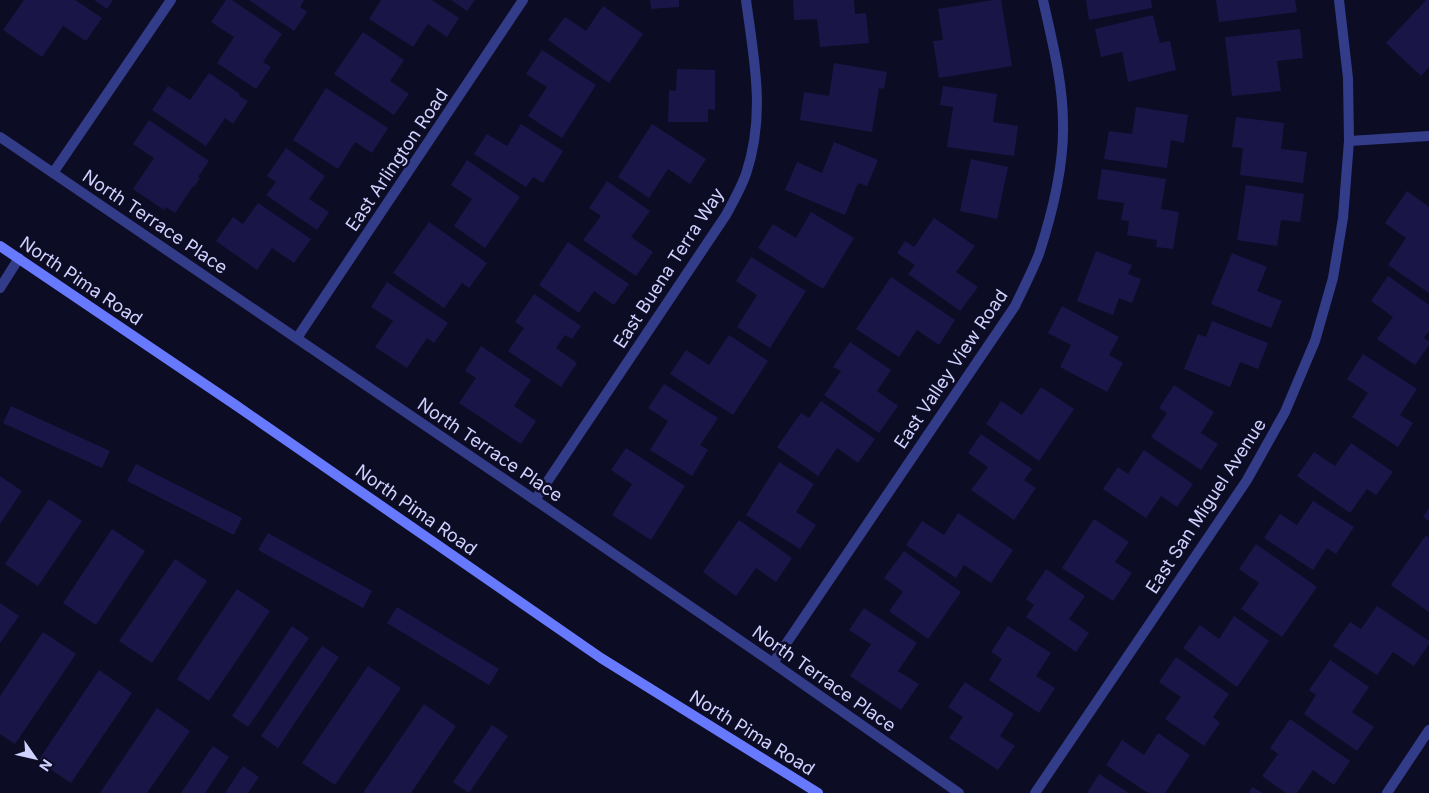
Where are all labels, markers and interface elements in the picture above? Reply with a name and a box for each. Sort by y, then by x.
street label: East Arlington Road [341,85,452,235]
street label: North Terrace Place [79,165,232,278]
street label: East Buena Terra Way [609,184,728,352]
street label: North Pima Road [16,232,147,329]
street label: East Valley View Road [890,285,1012,452]
street label: North Terrace Place [414,393,567,506]
street label: East San Miguel Avenue [1141,414,1270,597]
street label: North Pima Road [352,460,481,559]
street label: North Terrace Place [749,621,900,736]
street label: North Pima Road [686,686,819,779]
north arrow [10,733,60,783]
text: N [36,756,56,775]

